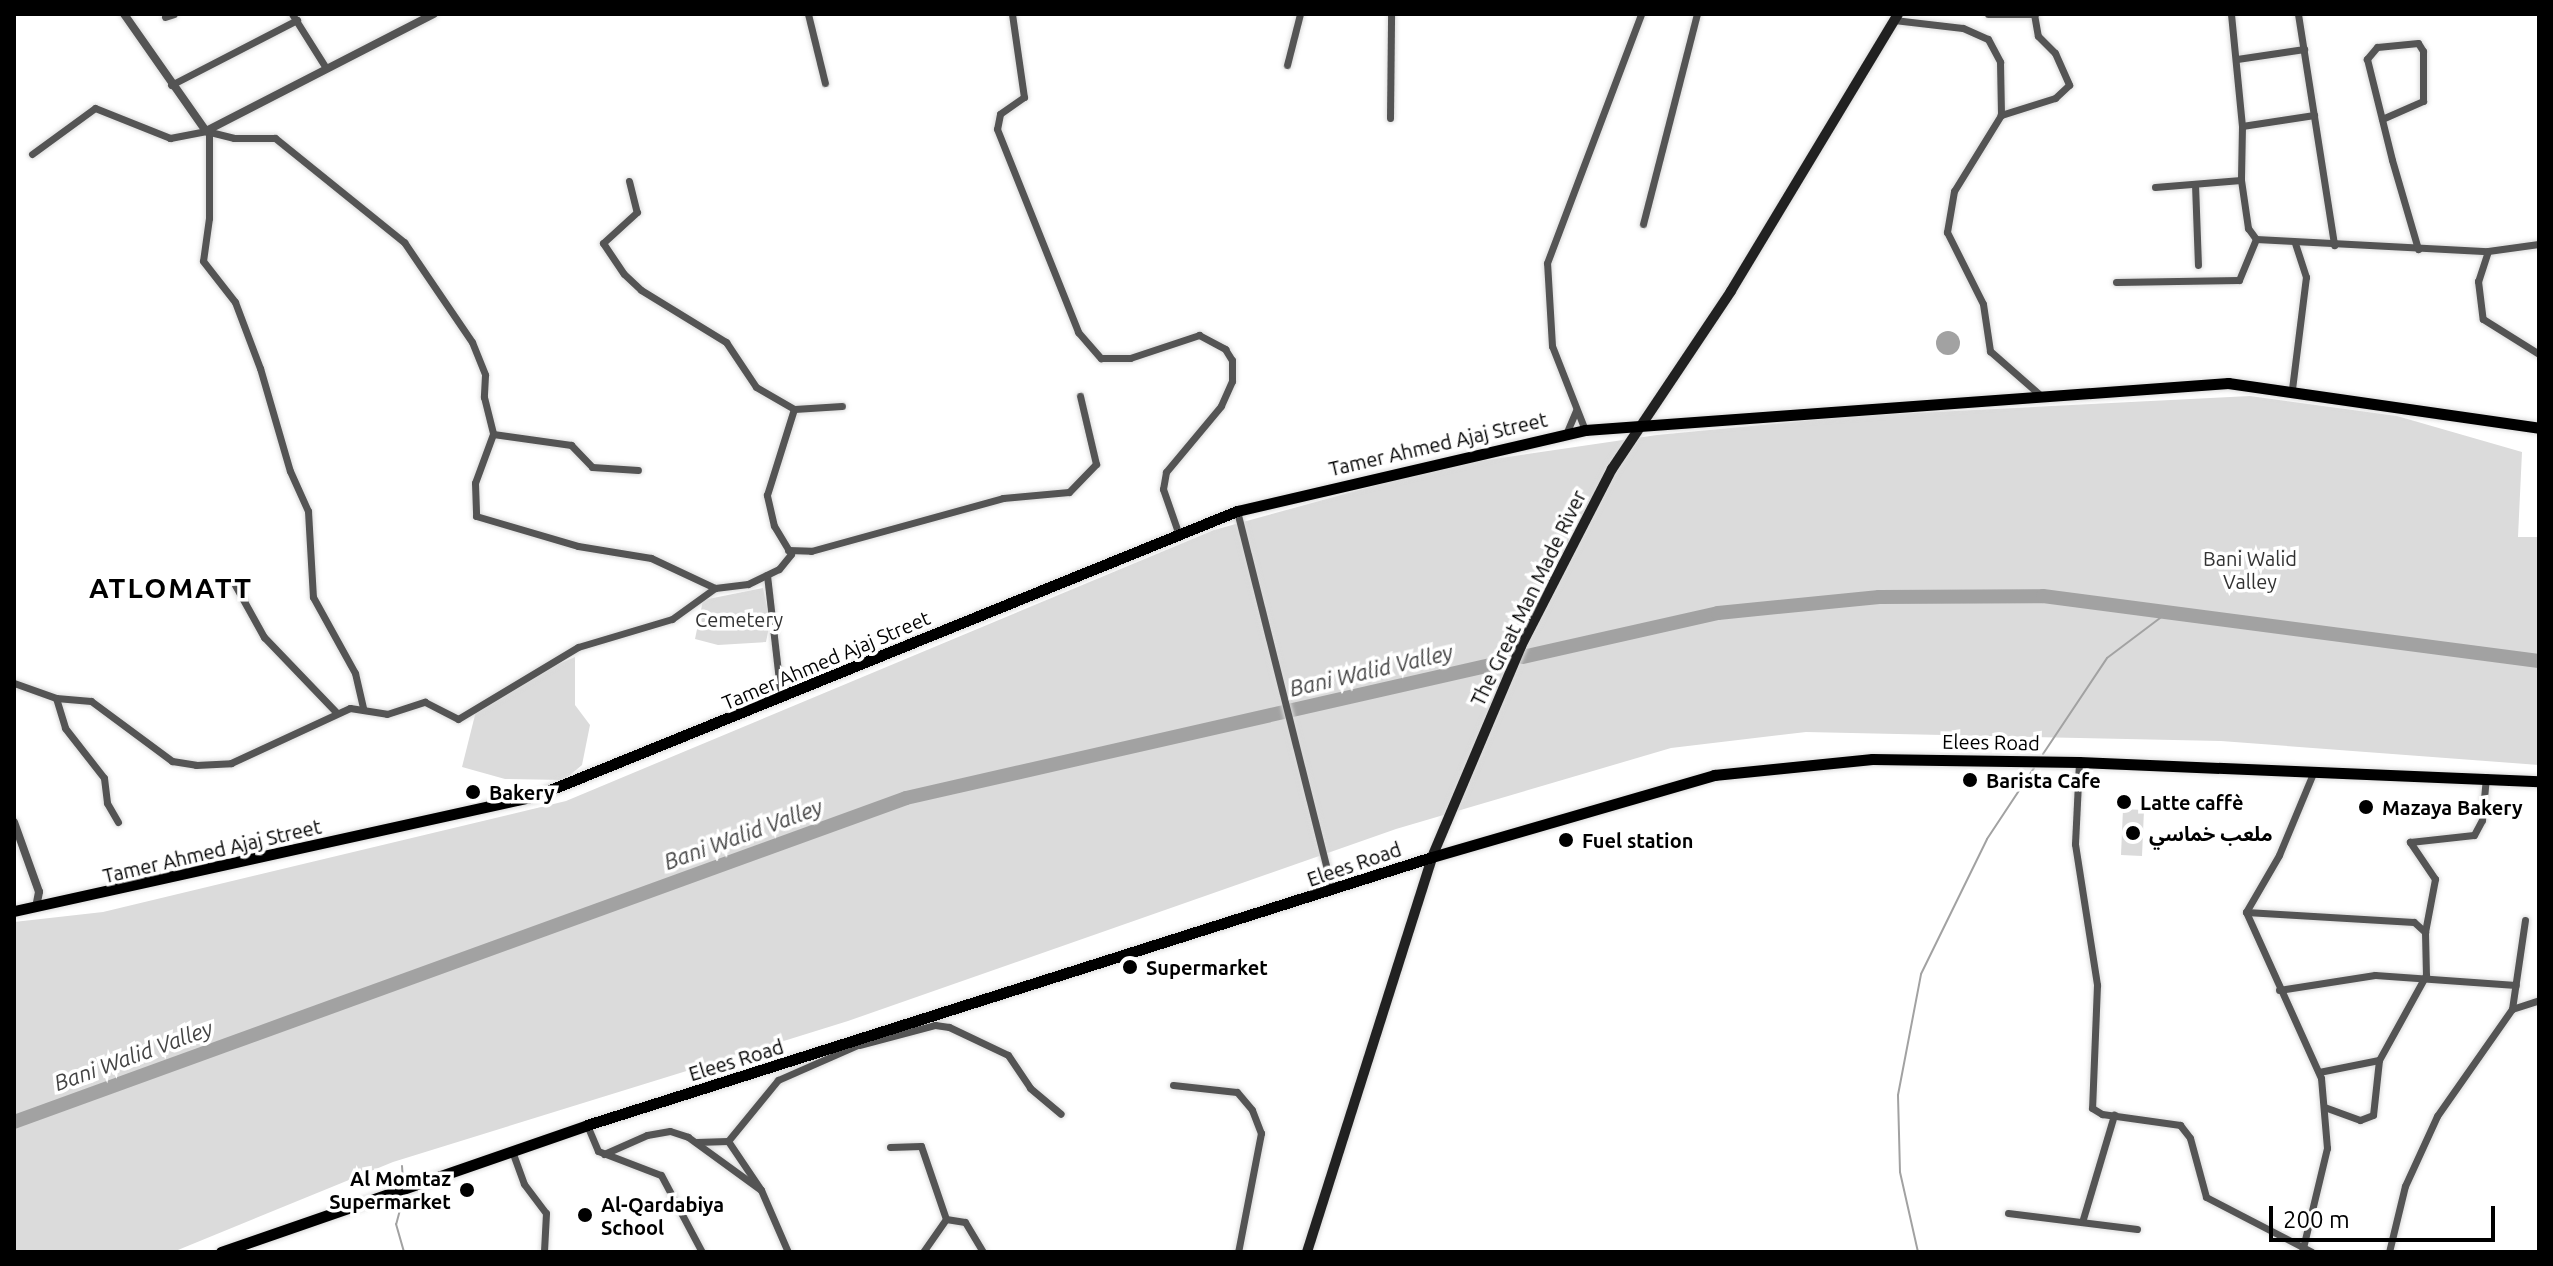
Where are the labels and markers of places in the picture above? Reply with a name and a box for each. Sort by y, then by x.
place label: Barista Cafe [1986,768,2101,792]
marker: Barista Cafe [1961,771,1979,789]
place label: Bakery [489,780,555,804]
marker: Bakery [464,783,482,801]
place label: Latte caffè [2140,790,2243,814]
marker: Latte caffè [2115,793,2133,811]
place label: Mazaya Bakery [2382,795,2523,819]
marker: Mazaya Bakery [2357,798,2375,816]
place label: ملعب خماسي [2149,821,2273,845]
marker: ملعب خماسي [2124,824,2142,842]
place label: Fuel station [1582,828,1693,852]
marker: Fuel station [1557,831,1575,849]
place label: Supermarket [1146,955,1268,979]
marker: Supermarket [1121,958,1139,976]
place label: Al Momtaz Supermarket [329,1166,451,1213]
marker: Al Momtaz Supermarket [458,1181,476,1199]
place label: Al-Qardabiya School [601,1192,724,1239]
marker: Al-Qardabiya School [576,1206,594,1224]

